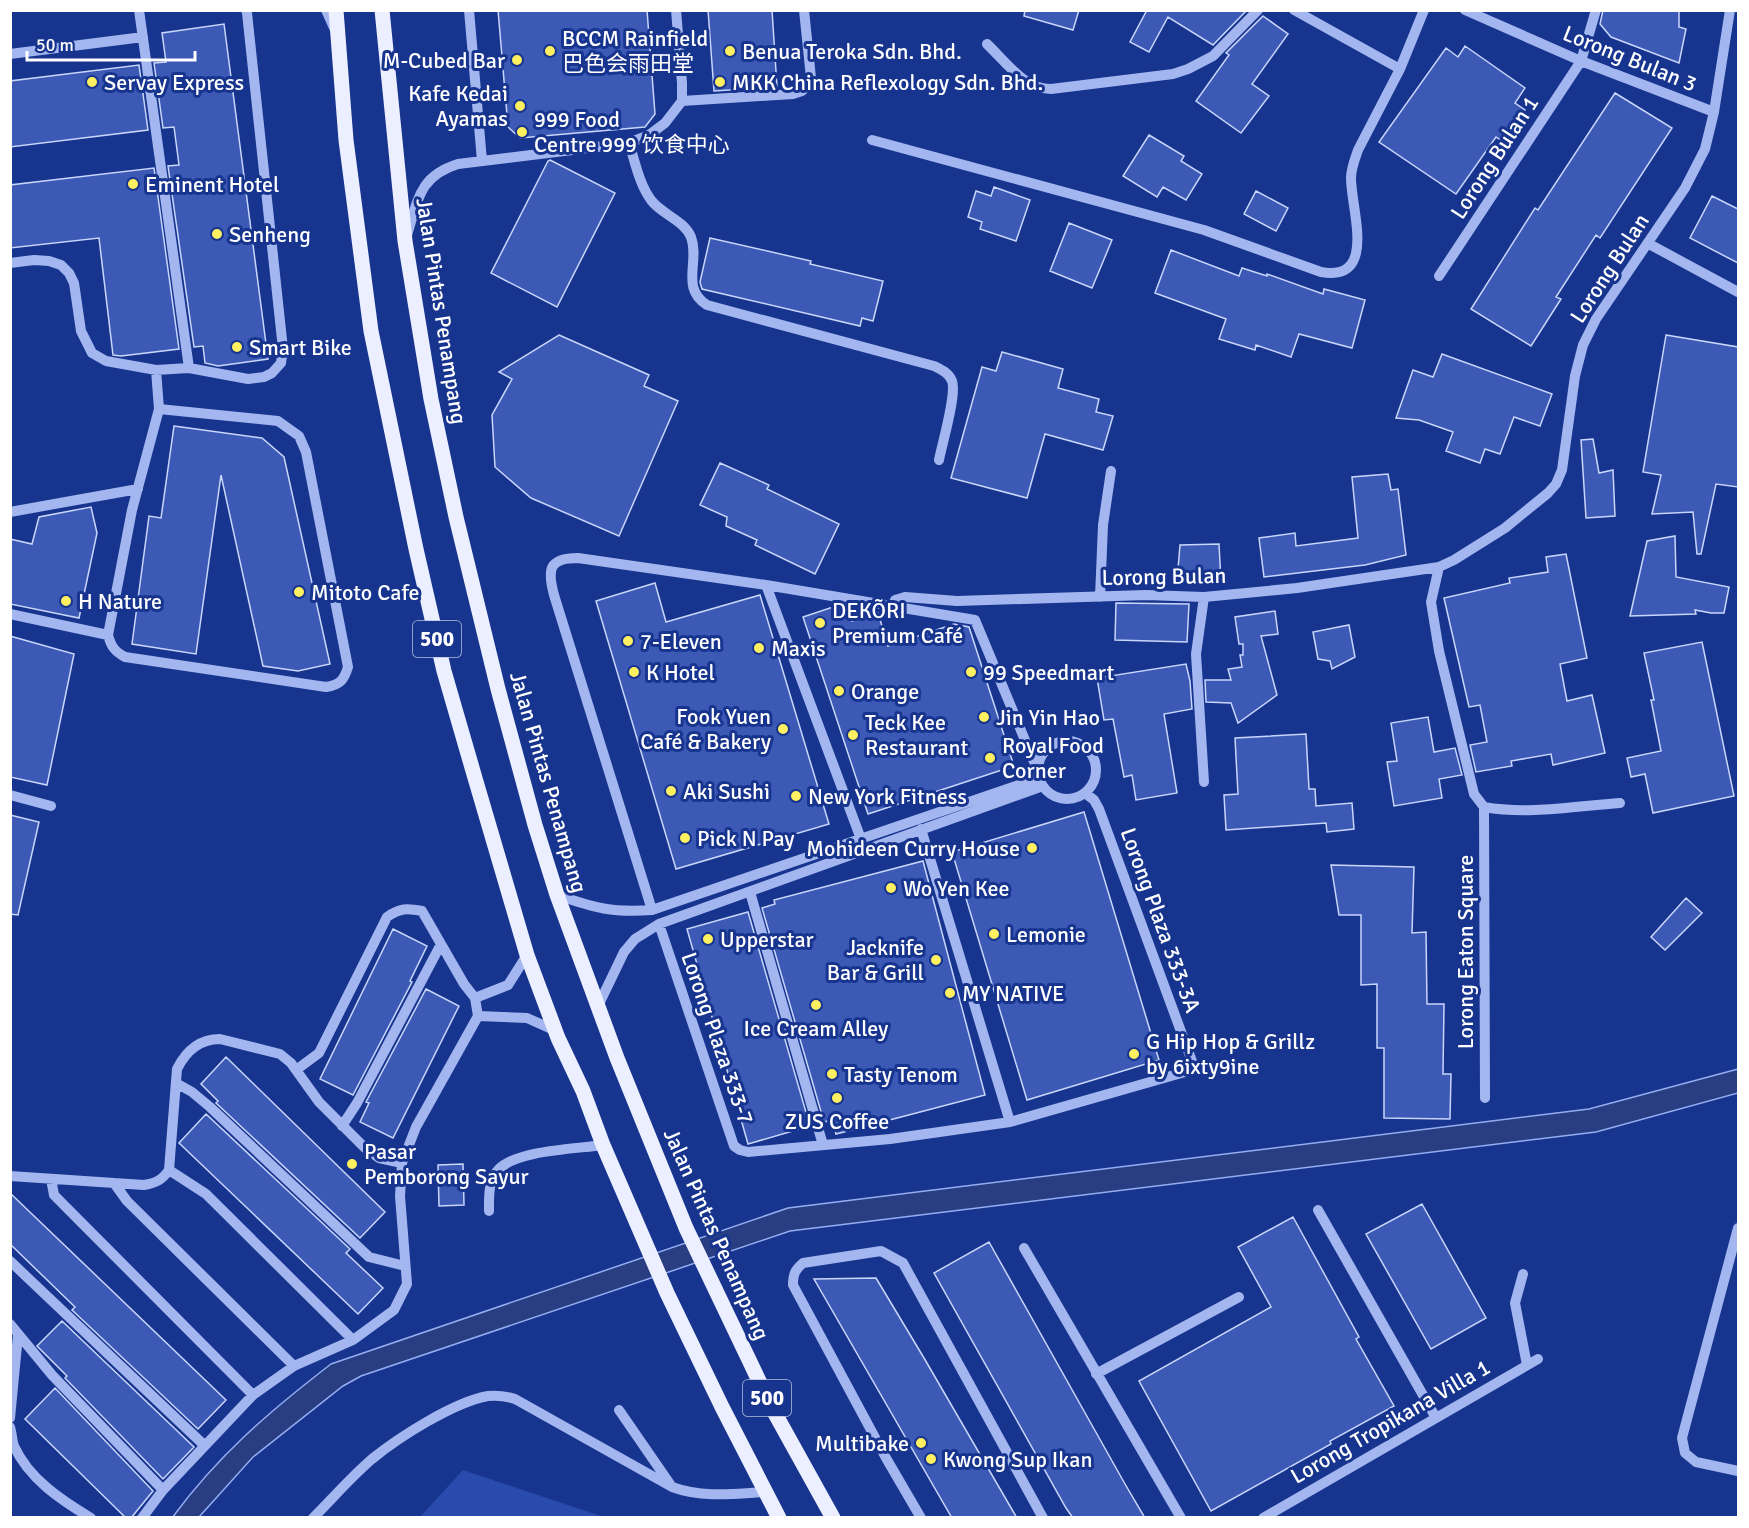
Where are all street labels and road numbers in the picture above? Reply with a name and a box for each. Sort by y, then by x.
street label: Lorong Bulan 3 [1559,19,1701,98]
street label: Lorong Bulan 1 [1445,91,1544,224]
street label: Jalan Pintas Penampang [410,196,473,426]
street label: Lorong Bulan [1564,209,1655,328]
street label: Lorong Bulan [1101,562,1227,591]
road number: 500 [413,621,461,657]
street label: Jalan Pintas Penampang [504,668,593,896]
street label: Lorong Plaza 333-3A [1115,824,1207,1017]
street label: Lorong Eaton Square [1452,855,1479,1049]
street label: Lorong Plaza 333-7 [675,949,760,1128]
street label: Jalan Pintas Penampang [658,1124,775,1344]
street label: Lorong Tropikana Villa 1 [1286,1353,1495,1490]
road number: 500 [743,1380,791,1416]

